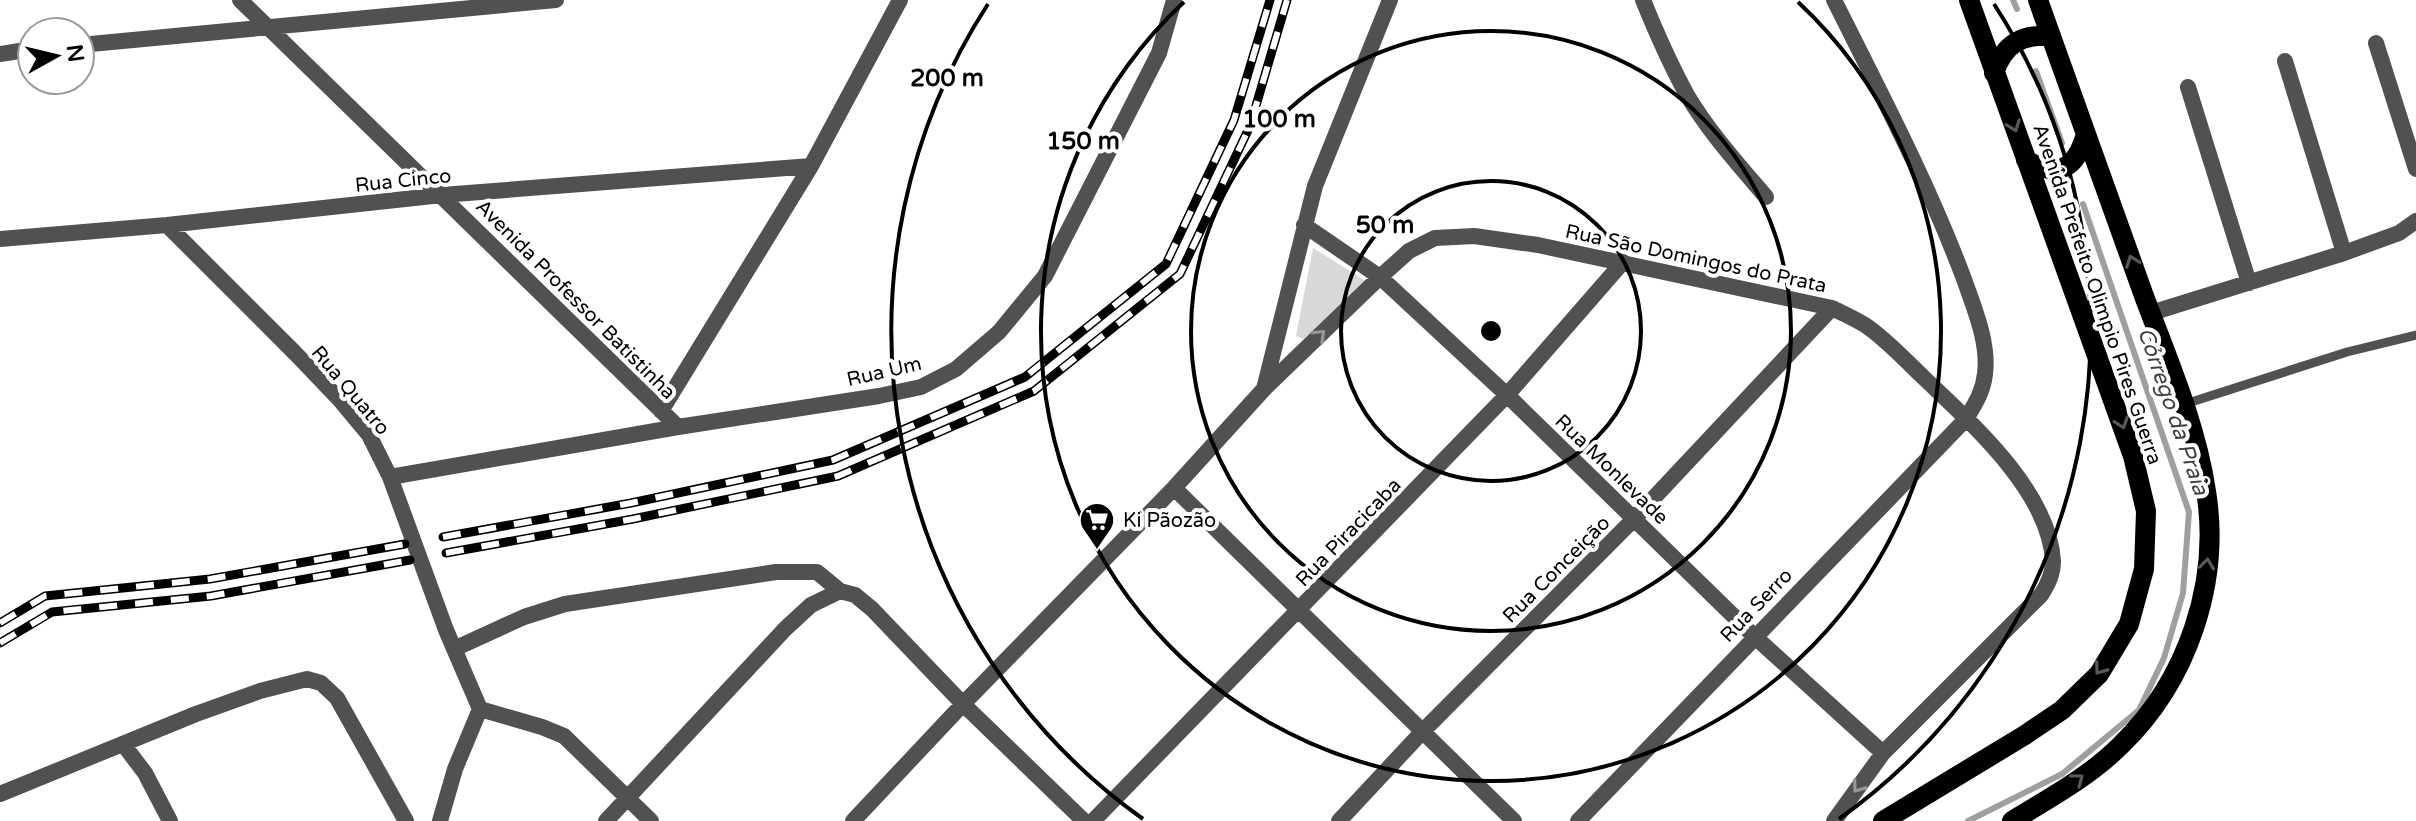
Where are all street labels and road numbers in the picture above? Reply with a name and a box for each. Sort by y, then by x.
street label: Avenida Prefeito Olimpio Pires Guerra [2027,121,2167,468]
street label: Rua Cinco [354,164,452,198]
street label: Avenida Professor Batistinha [470,195,680,405]
street label: Rua São Domingos do Prata [1563,220,1829,298]
street label: Rua Quatro [306,341,395,440]
street label: Rua Um [844,352,924,392]
street label: Rua Monlevade [1550,410,1673,530]
street label: Rua Piracicaba [1291,473,1406,592]
street label: Rua Conceição [1498,511,1615,628]
street label: Rua Serro [1716,564,1798,648]

